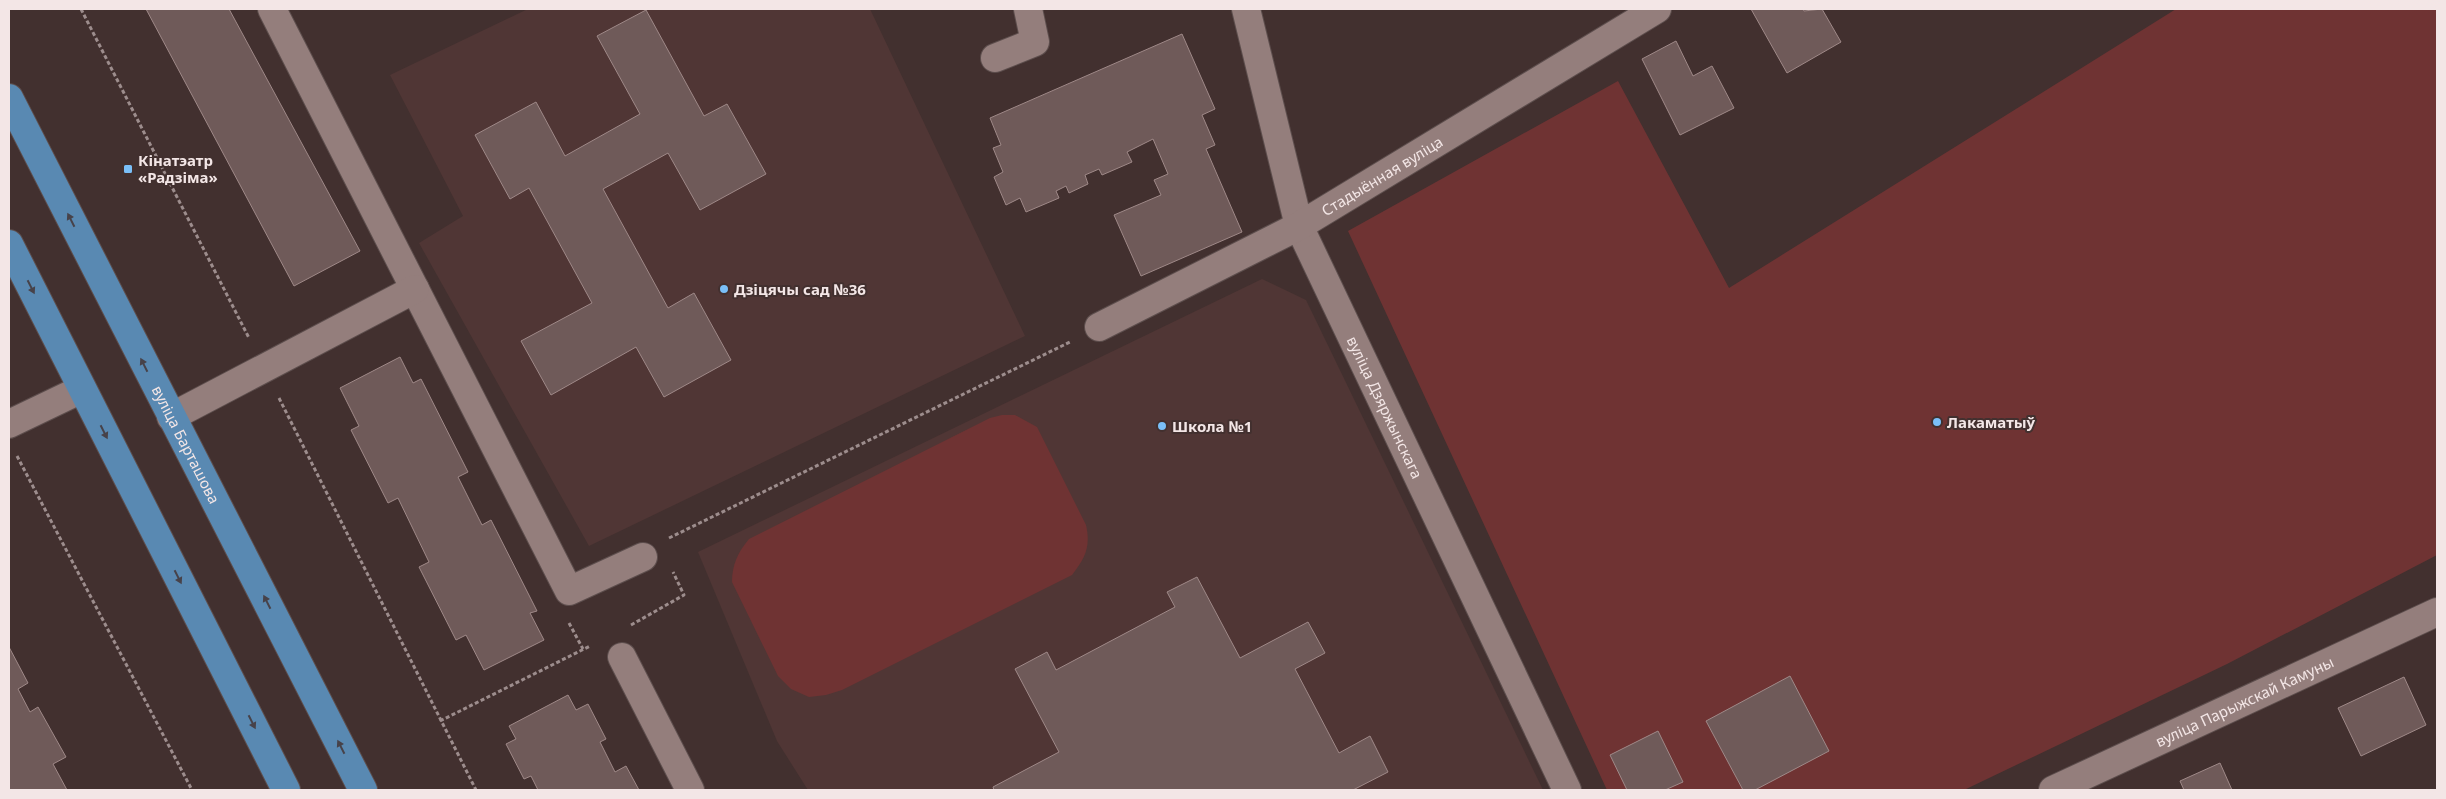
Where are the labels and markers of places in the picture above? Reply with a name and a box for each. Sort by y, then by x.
place label: Кінатэатр «Радзіма» [138,150,218,187]
marker: Кінатэатр «Радзіма» [122,163,134,175]
place label: Дзіцячы сад №36 [734,279,866,299]
marker: Дзіцячы сад №36 [718,283,730,295]
place label: Лакаматыў [1947,412,2036,432]
place label: Школа №1 [1172,416,1252,436]
marker: Лакаматыў [1931,416,1943,428]
marker: Школа №1 [1156,420,1168,432]

